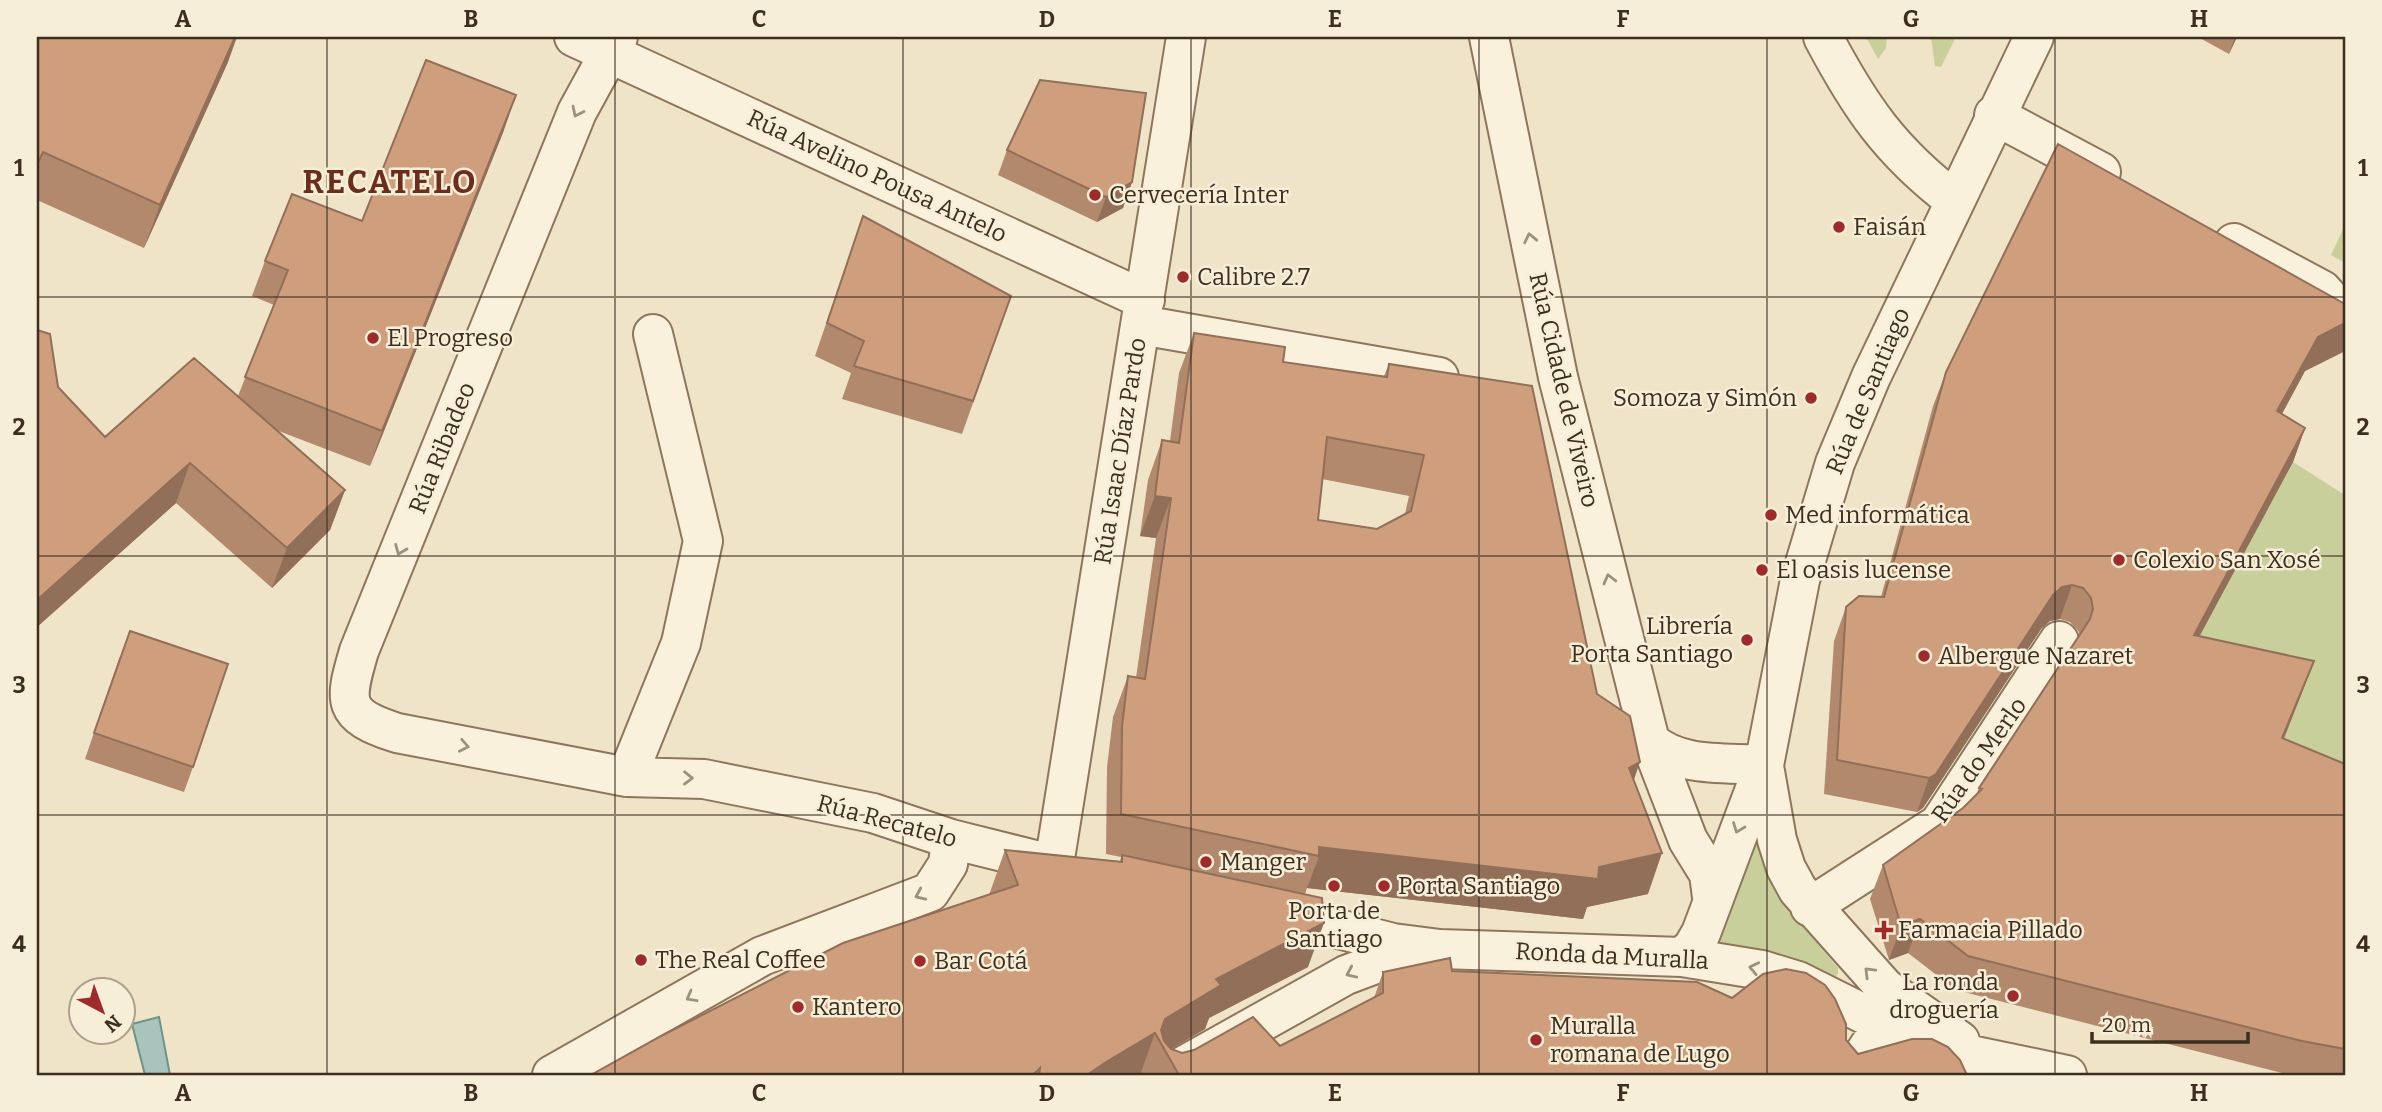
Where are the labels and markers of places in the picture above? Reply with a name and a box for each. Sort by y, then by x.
place label: Cervecería Inter [1109,181,1289,209]
marker: Cervecería Inter [1087,187,1103,203]
place label: Faisán [1853,213,1926,241]
marker: Faisán [1831,219,1847,235]
place label: Calibre 2.7 [1197,263,1310,291]
marker: Calibre 2.7 [1175,269,1191,285]
place label: El Progreso [387,324,513,352]
marker: El Progreso [365,330,381,346]
place label: Somoza y Simón [1613,384,1797,412]
marker: Somoza y Simón [1803,390,1819,406]
place label: Med informática [1785,501,1970,529]
marker: Med informática [1763,507,1779,523]
place label: Colexio San Xosé [2133,546,2321,574]
marker: Colexio San Xosé [2111,552,2127,568]
place label: El oasis lucense [1776,556,1951,584]
marker: El oasis lucense [1754,562,1770,578]
place label: Librería Porta Santiago [1571,612,1733,668]
marker: Librería Porta Santiago [1739,632,1755,648]
place label: Albergue Nazaret [1938,642,2134,670]
marker: Albergue Nazaret [1916,648,1932,664]
place label: Manger [1220,848,1307,876]
marker: Manger [1198,854,1214,870]
place label: Porta Santiago [1398,872,1560,900]
marker: Porta de Santiago [1326,878,1342,894]
marker: Porta Santiago [1376,878,1392,894]
place label: Porta de Santiago [1285,897,1383,953]
place label: Farmacia Pillado [1898,916,2083,944]
marker: Farmacia Pillado [1876,922,1892,938]
place label: The Real Coffee [655,946,826,974]
place label: Bar Cotá [934,947,1028,975]
marker: The Real Coffee [633,952,649,968]
marker: Bar Cotá [912,953,928,969]
place label: La ronda droguería [1889,968,1999,1024]
marker: La ronda droguería [2005,988,2021,1004]
place label: Kantero [812,993,902,1021]
marker: Kantero [790,999,806,1015]
place label: Muralla romana de Lugo [1550,1012,1730,1068]
marker: Muralla romana de Lugo [1528,1032,1544,1048]

